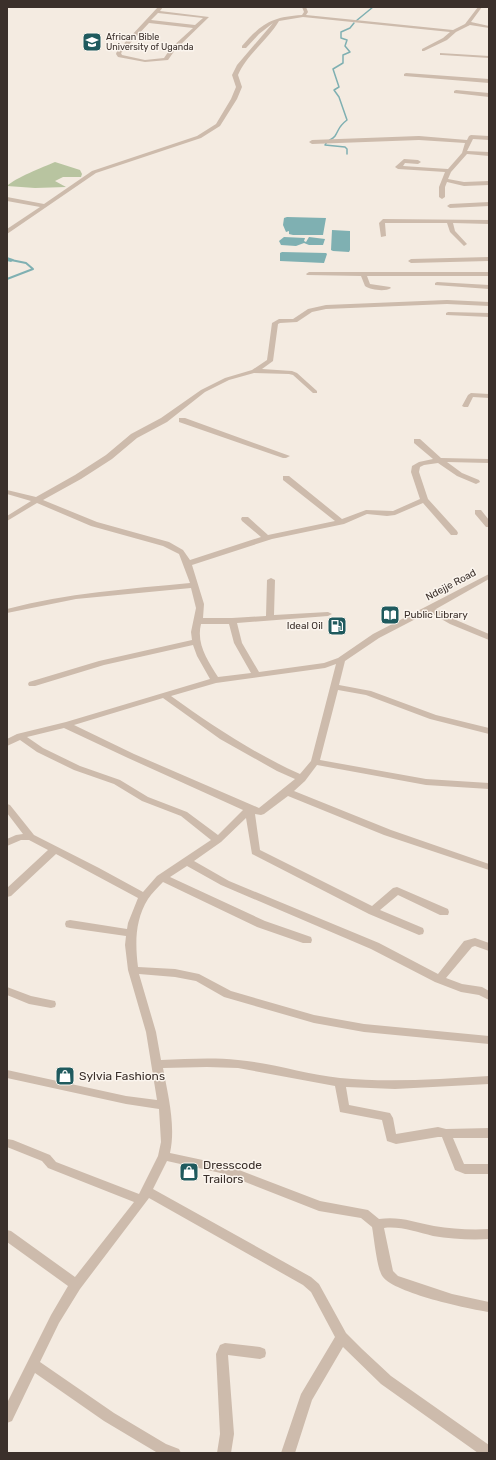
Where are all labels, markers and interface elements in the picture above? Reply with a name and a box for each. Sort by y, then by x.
school or university icon: African Bible University of Uganda [81,31,103,53]
place label: African Bible University of Uganda [106,32,193,52]
street label: Ndejje Road [424,567,478,603]
library icon: Public Library [379,604,401,626]
place label: Public Library [404,609,468,621]
fuel station icon: Ideal Oil [326,615,348,637]
place label: Ideal Oil [287,620,323,632]
shop icon: Sylvia Fashions [54,1065,76,1087]
place label: Sylvia Fashions [79,1069,165,1083]
place label: Dresscode Trailors [203,1158,262,1186]
shop icon: Dresscode Trailors [178,1161,200,1183]

